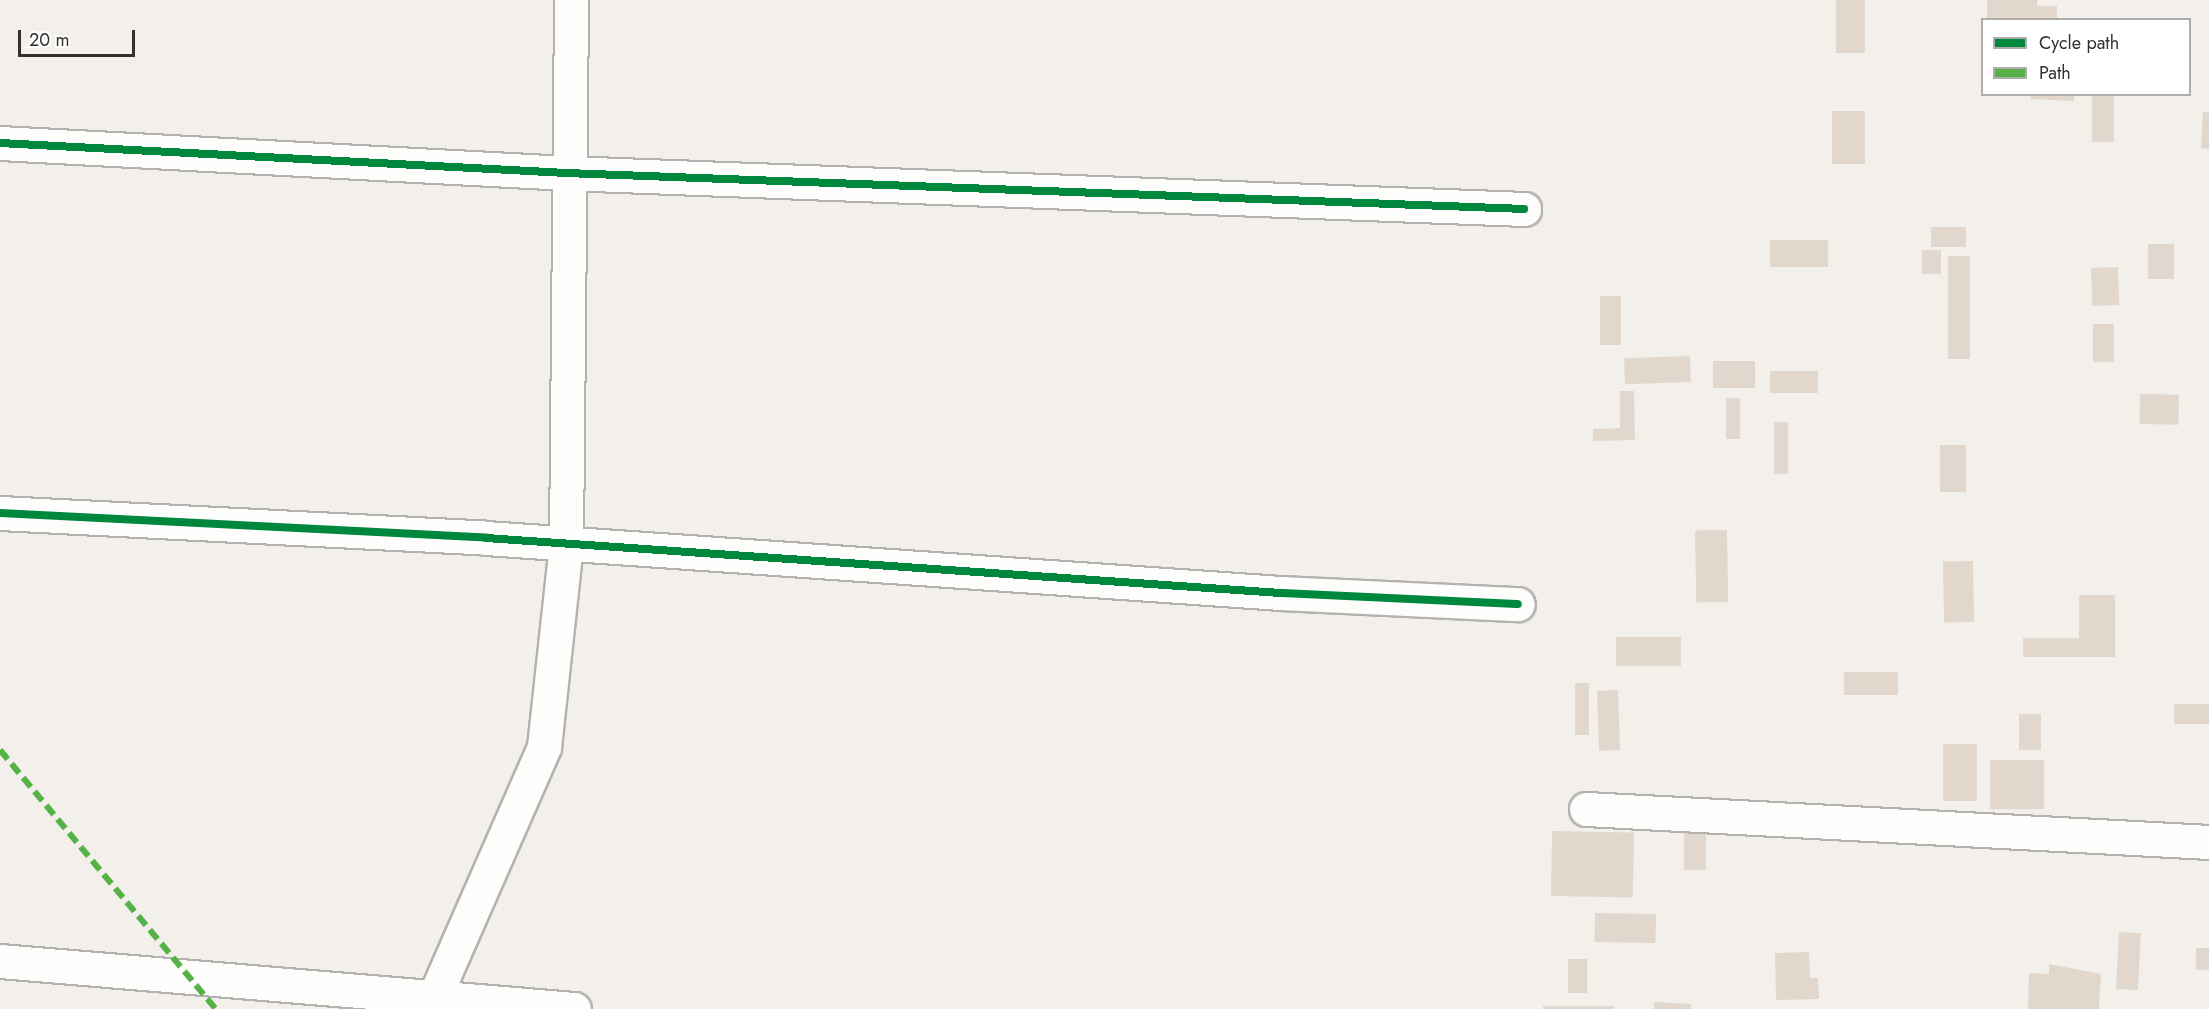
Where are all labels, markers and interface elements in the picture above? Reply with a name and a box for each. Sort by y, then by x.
scale bar [21,18,138,56]
legend [1981,18,2191,96]
text: 20 m [29,27,69,53]
text: Cycle path [2039,30,2119,56]
text: Path [2039,60,2071,86]

